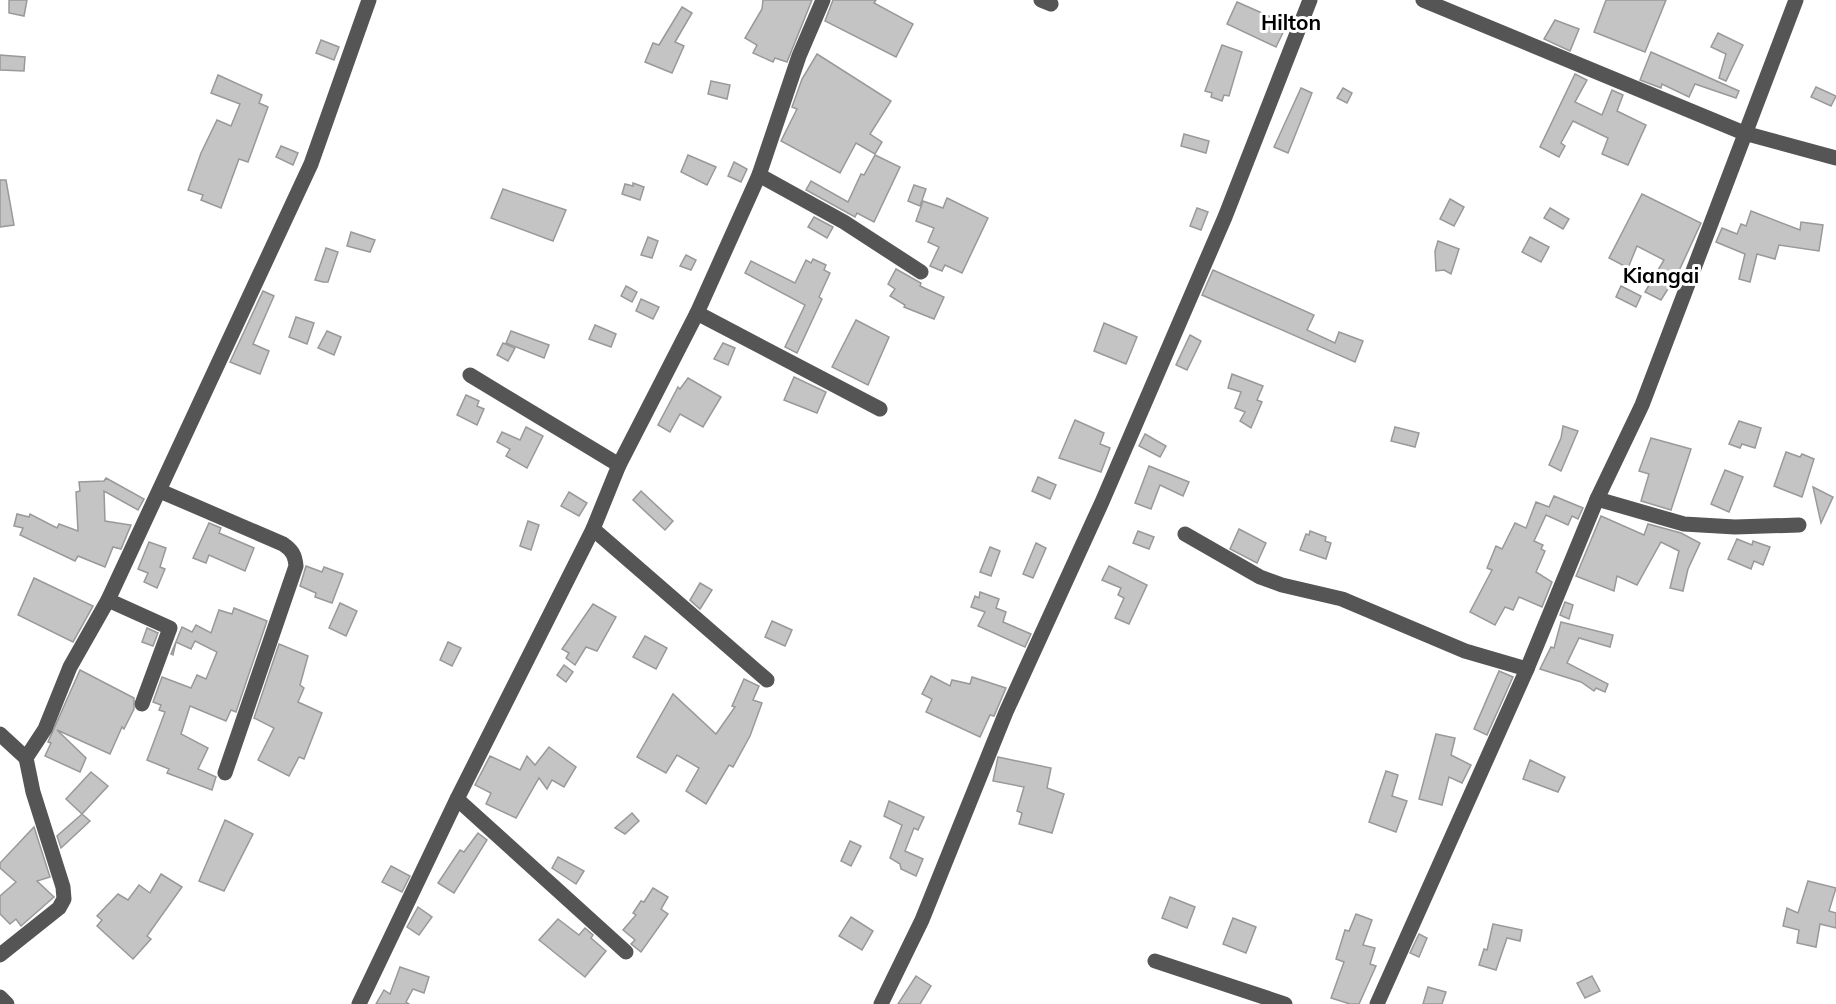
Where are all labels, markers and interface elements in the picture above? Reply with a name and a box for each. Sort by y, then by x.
district label: Hilton [1261,9,1321,35]
district label: Kiangai [1623,262,1699,288]

